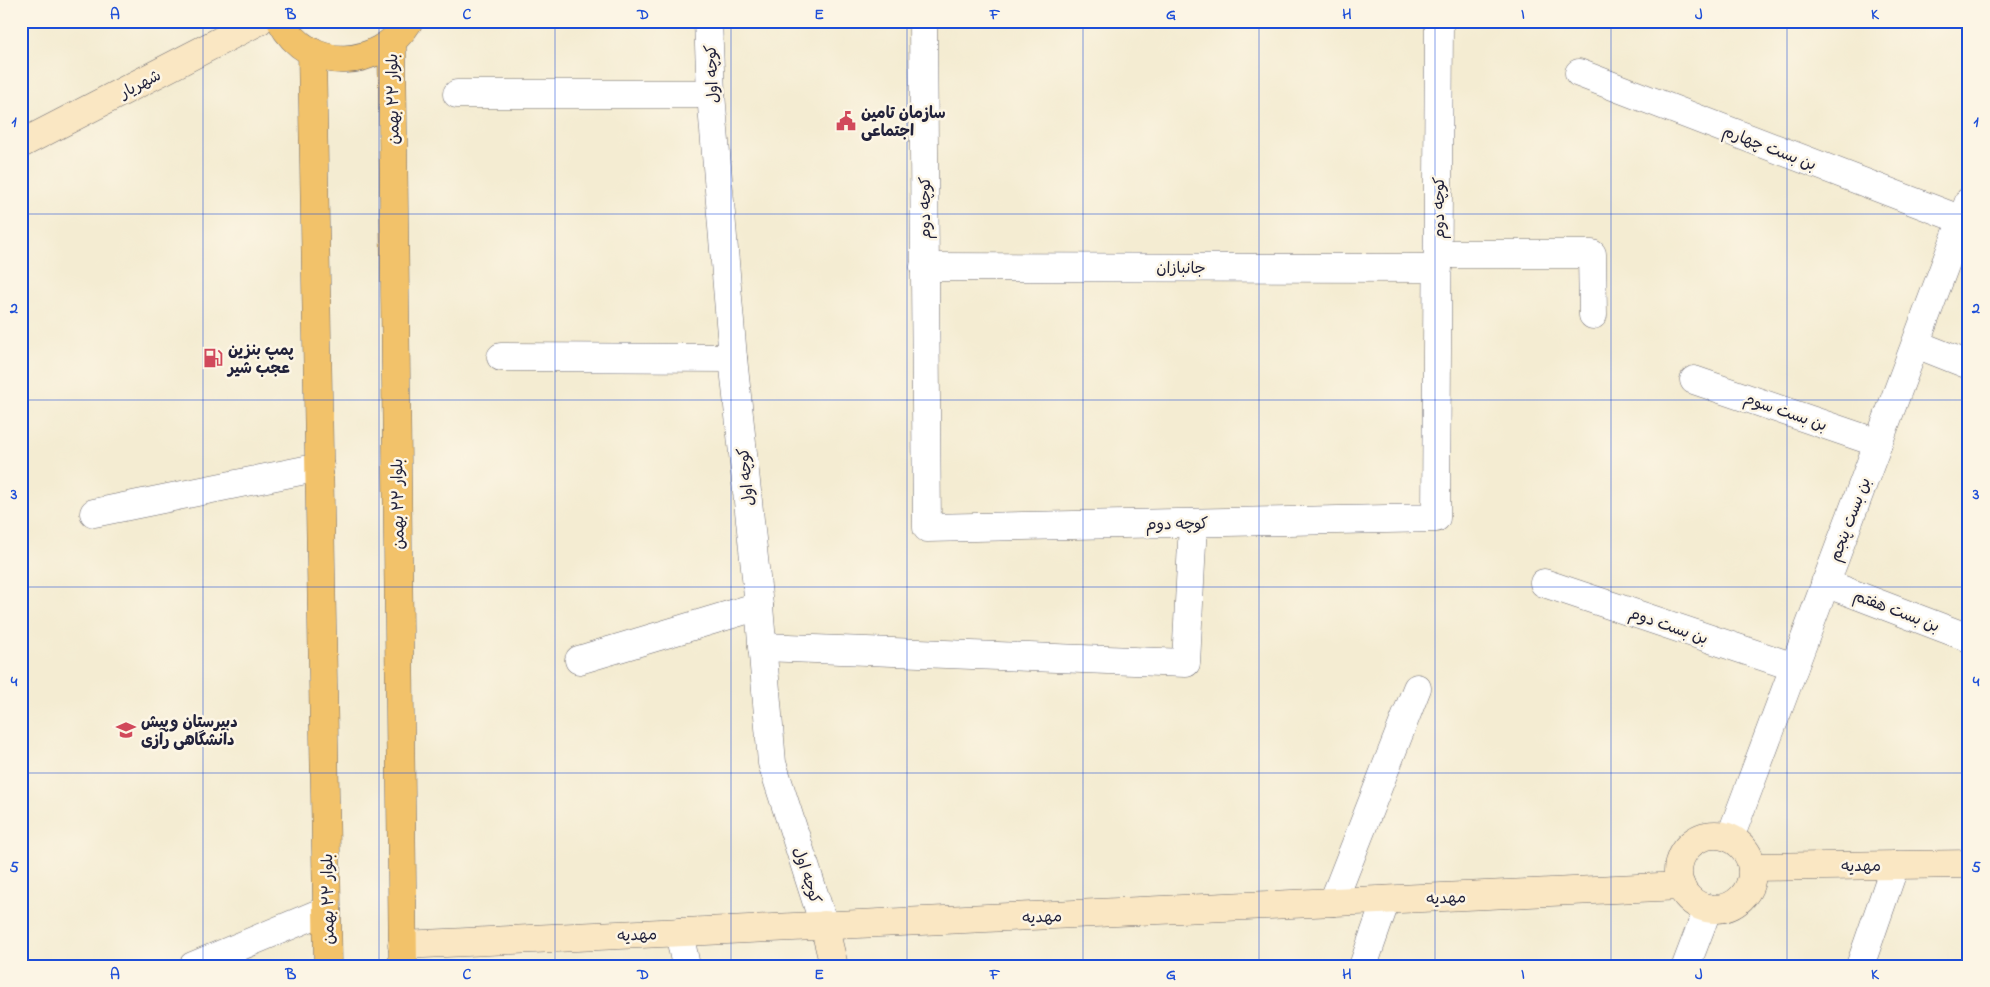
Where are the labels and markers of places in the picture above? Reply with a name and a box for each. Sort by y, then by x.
place label: سازمان تامین اجتماعی [861,102,946,144]
public building icon: سازمان تامین اجتماعی [835,110,857,132]
place label: پمپ بنزین عجب شیر [226,339,294,381]
fuel station icon: پمپ بنزین عجب شیر [202,347,224,369]
place label: دبیرستان وپیش دانشگاهی رازی [141,711,238,753]
school or university icon: دبیرستان وپیش دانشگاهی رازی [115,719,137,741]

